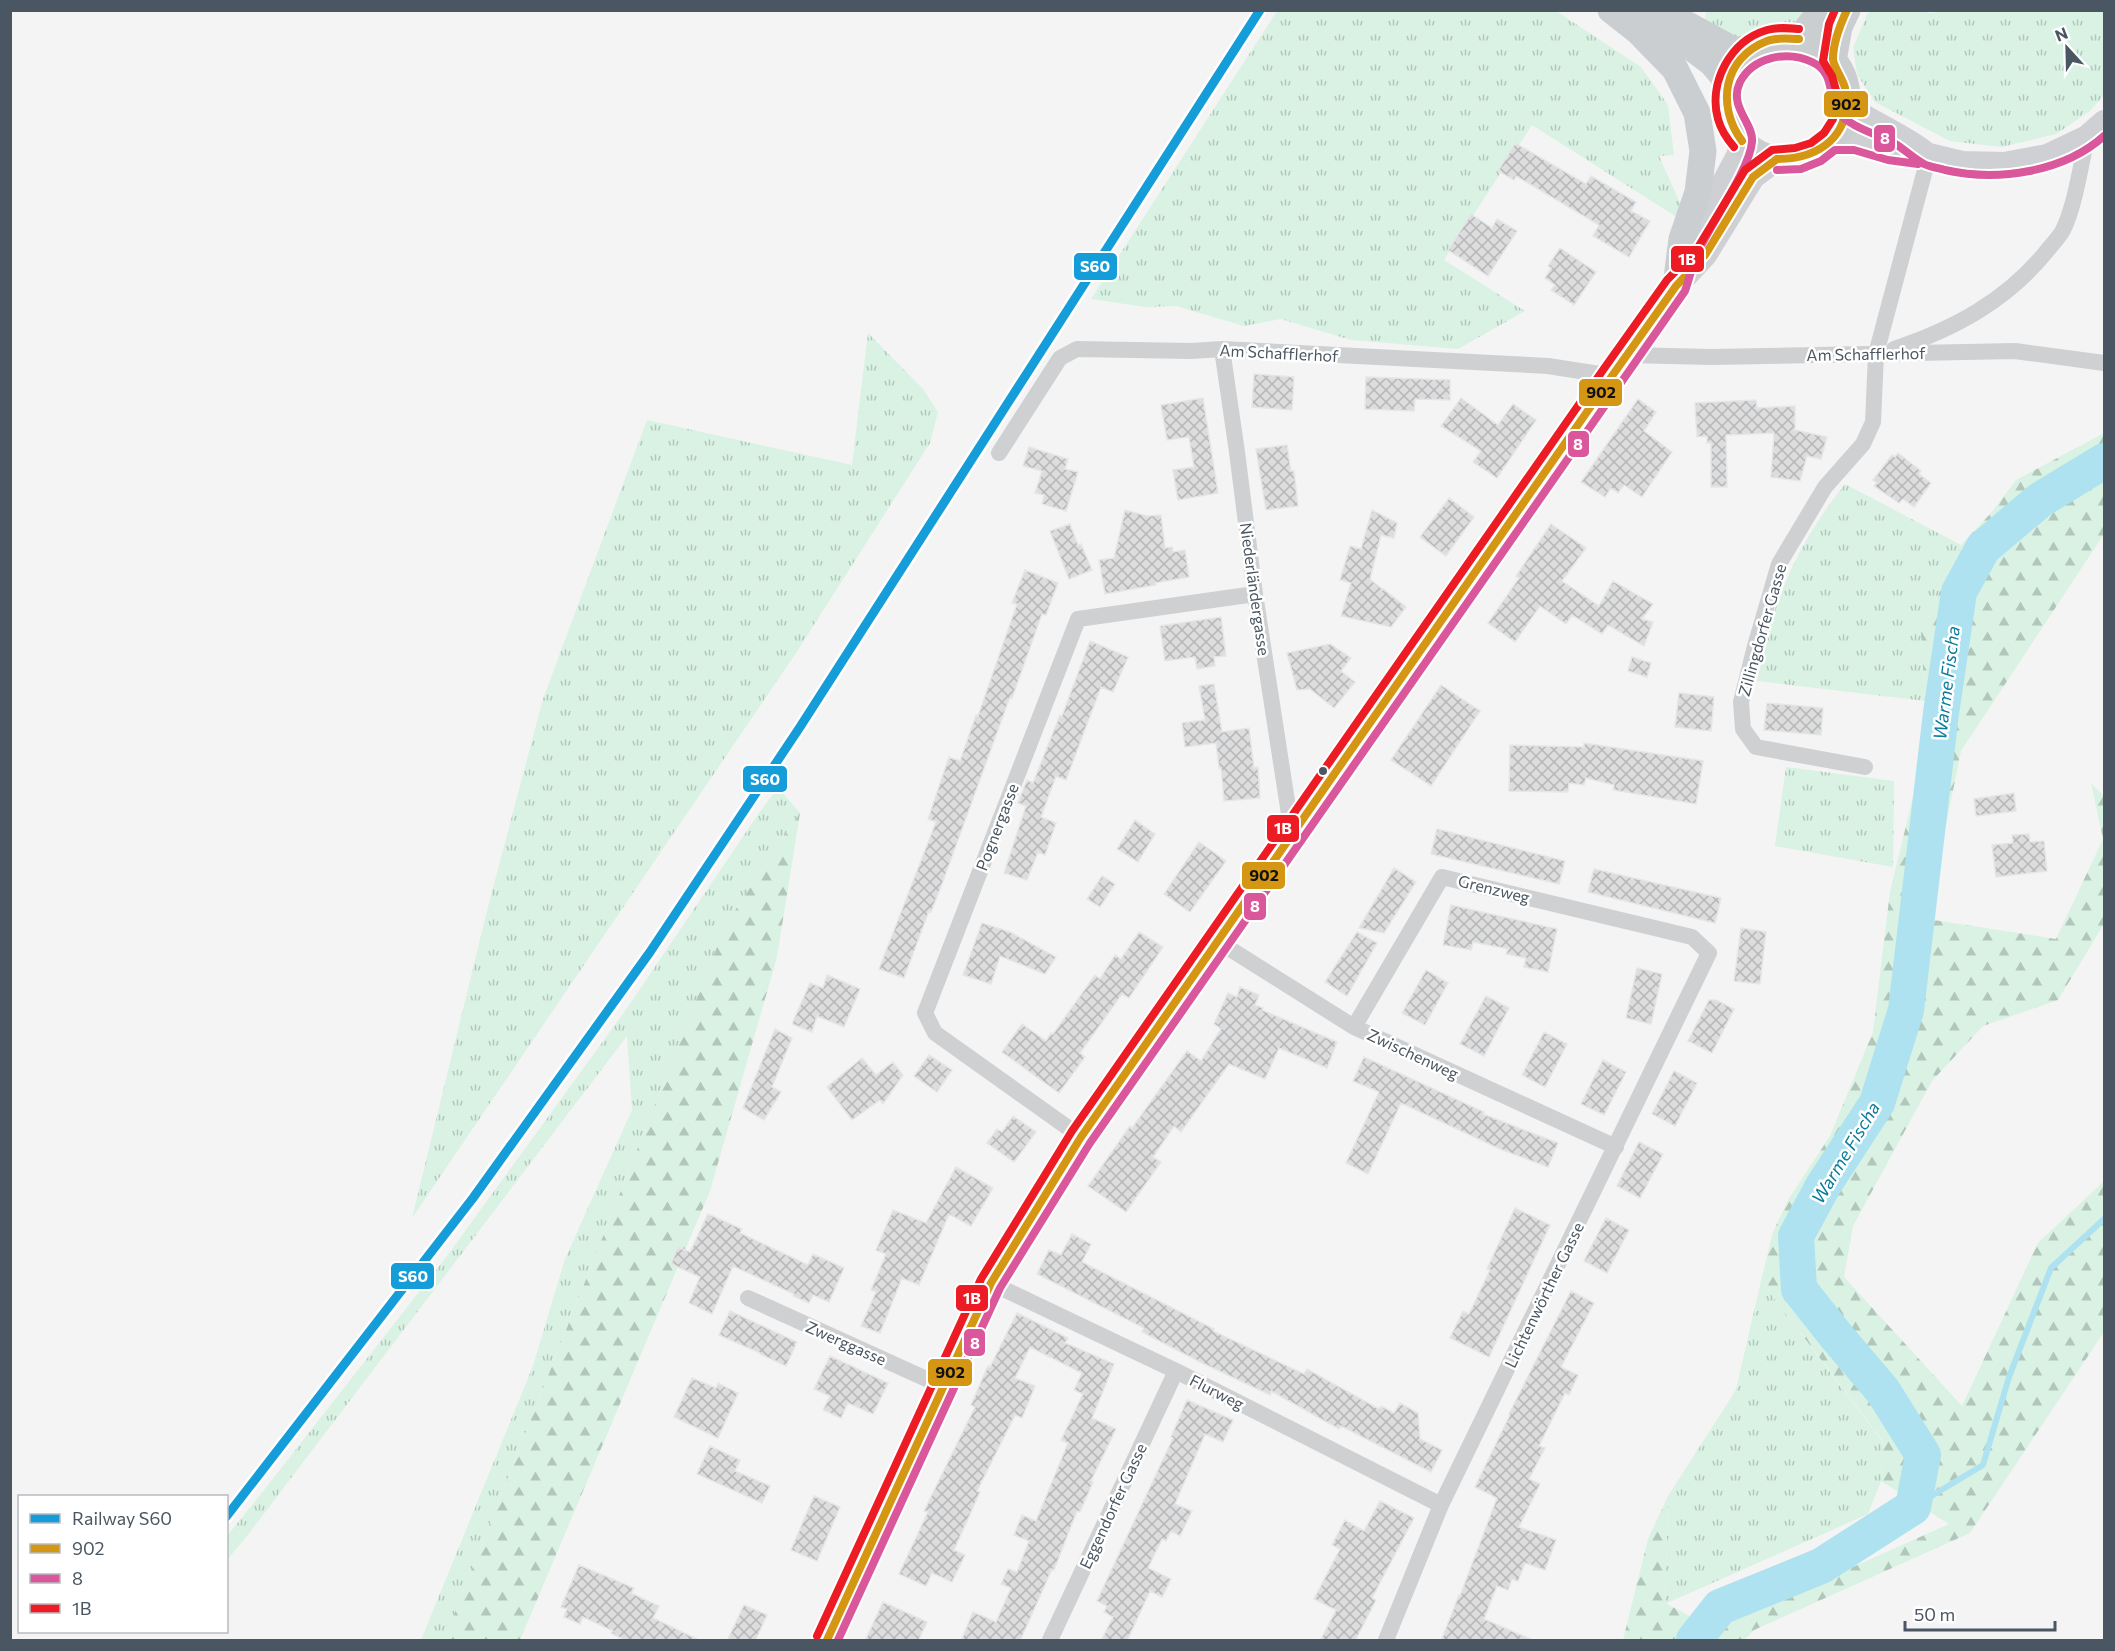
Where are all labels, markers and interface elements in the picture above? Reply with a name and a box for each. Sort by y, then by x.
north arrow [2037,18,2097,78]
text: N [2052,23,2070,45]
line badge: 902 [1823,90,1869,118]
text: 902 [1831,94,1861,113]
line badge: 8 [1873,124,1896,153]
text: 8 [1880,128,1890,147]
line badge: 1B [1670,245,1705,273]
text: 1B [1678,249,1696,268]
line badge: S60 [1073,252,1118,281]
text: S60 [1080,256,1110,275]
street label: Am Schafflerhof [1219,340,1340,365]
street label: Am Schafflerhof [1806,343,1926,364]
line badge: 902 [1578,378,1623,407]
text: 902 [1586,382,1616,401]
line badge: 8 [1567,430,1590,458]
text: 8 [1573,434,1583,453]
street label: Niederländergasse [1237,521,1274,657]
street label: Zillingdorfer Gasse [1734,561,1790,698]
water label: Warme Fischa [1928,625,1964,741]
line badge: S60 [742,765,788,793]
unlabelled marker [1317,765,1329,777]
text: S60 [750,769,780,788]
street label: Pognergasse [971,781,1022,873]
line badge: 1B [1266,814,1300,843]
text: 1B [1274,818,1292,837]
line badge: 902 [1241,861,1286,890]
text: 902 [1249,865,1279,884]
street label: Grenzweg [1456,870,1532,907]
line badge: 8 [1243,892,1267,921]
text: 8 [1250,896,1260,915]
street label: Zwischenweg [1365,1024,1462,1083]
water label: Warme Fischa [1806,1098,1884,1207]
street label: Lichtenwörther Gasse [1500,1219,1587,1371]
line badge: S60 [390,1262,435,1290]
text: S60 [398,1266,428,1285]
line badge: 1B [955,1284,989,1312]
text: 1B [963,1288,981,1307]
street label: Zwerggasse [803,1316,889,1369]
line badge: 8 [963,1328,986,1357]
text: 8 [970,1333,980,1352]
line badge: 902 [927,1358,973,1387]
text: 902 [935,1362,965,1381]
street label: Flurweg [1187,1370,1248,1413]
street label: Eggendorfer Gasse [1075,1440,1150,1572]
legend [18,1495,228,1633]
text: Railway S60 [72,1507,172,1529]
text: 902 [72,1537,105,1559]
text: 8 [72,1567,83,1589]
scale bar [1905,1594,2055,1632]
text: 1B [72,1597,91,1619]
text: 50 m [1914,1603,1955,1625]

